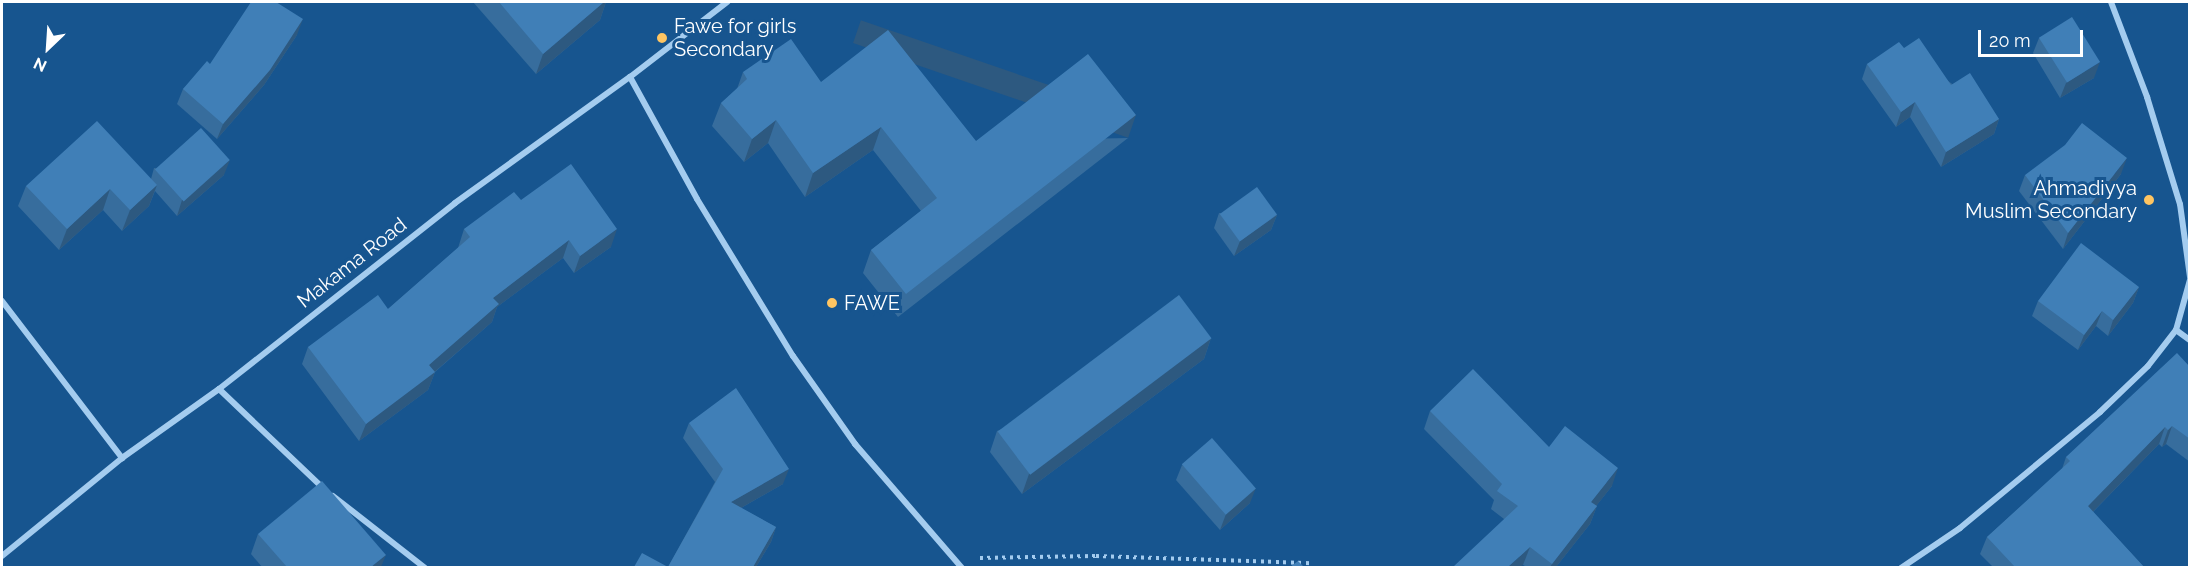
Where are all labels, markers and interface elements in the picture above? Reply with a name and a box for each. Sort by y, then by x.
place label: Fawe for girls Secondary [674,14,797,61]
north arrow [18,18,78,78]
scale bar [1981,18,2086,56]
text: 20 m [1989,30,2031,51]
marker: Fawe for girls Secondary [655,31,669,45]
text: N [31,54,50,76]
place label: Ahmadiyya Muslim Secondary [1965,176,2137,223]
marker: Ahmadiyya Muslim Secondary [2142,193,2156,207]
street label: Makama Road [293,213,411,313]
place label: FAWE [844,291,900,315]
marker: FAWE [825,296,839,310]

